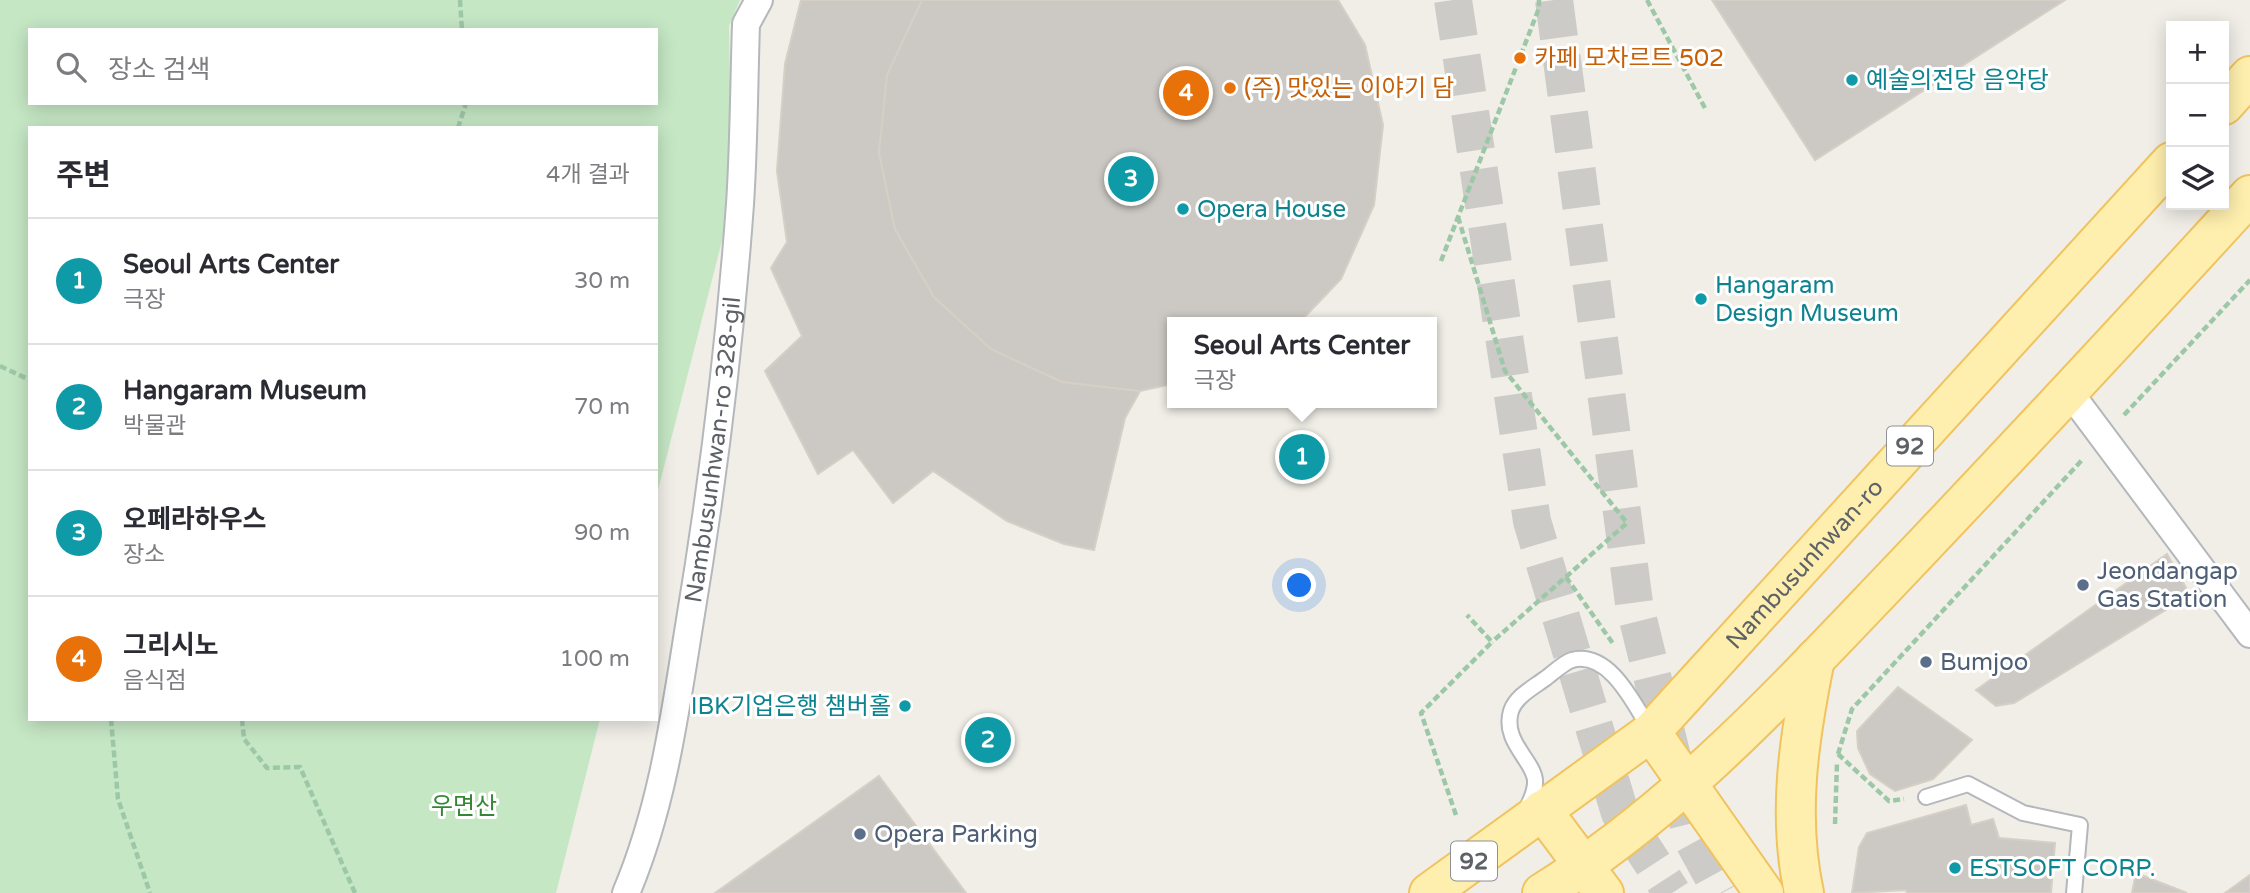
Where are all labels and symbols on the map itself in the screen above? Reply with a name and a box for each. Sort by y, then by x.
place label: 카페 모차르트 502 [1534,44,1724,73]
marker: 카페 모차르트 502 [1512,50,1528,66]
place label: 예술의전당 음악당 [1866,66,2049,95]
pin: 4 [1163,67,1209,119]
marker: 예술의전당 음악당 [1844,72,1860,88]
place label: (주) 맛있는 이야기 담 [1244,74,1454,103]
marker: (주) 맛있는 이야기 담 [1222,80,1238,96]
pin: 3 [1108,153,1154,205]
place label: Opera House [1197,195,1346,224]
marker: Opera House [1175,201,1191,217]
place label: Hangaram Design Museum [1715,271,1899,328]
marker: Hangaram Design Museum [1693,291,1709,307]
street label: Nambusunhwan-ro 328-gil [679,295,747,605]
road number: 92 [1887,426,1933,466]
pin: 1 [1279,431,1325,483]
street label: Nambusunhwan-ro [1720,473,1890,655]
place label: Jeondangap Gas Station [2097,557,2238,614]
your location [1282,568,1316,602]
marker: Jeondangap Gas Station [2075,577,2091,593]
place label: Bumjoo [1940,648,2028,677]
marker: Bumjoo [1918,654,1934,670]
place label: IBK기업은행 챔버홀 [691,692,891,721]
marker: IBK기업은행 챔버홀 [897,698,913,714]
pin: 2 [965,714,1011,766]
park label: 우면산 [431,792,497,821]
place label: Opera Parking [874,820,1038,849]
marker: Opera Parking [852,826,868,842]
road number: 92 [1451,842,1497,880]
place label: ESTSOFT CORP. [1969,854,2156,883]
marker: ESTSOFT CORP. [1947,860,1963,876]

